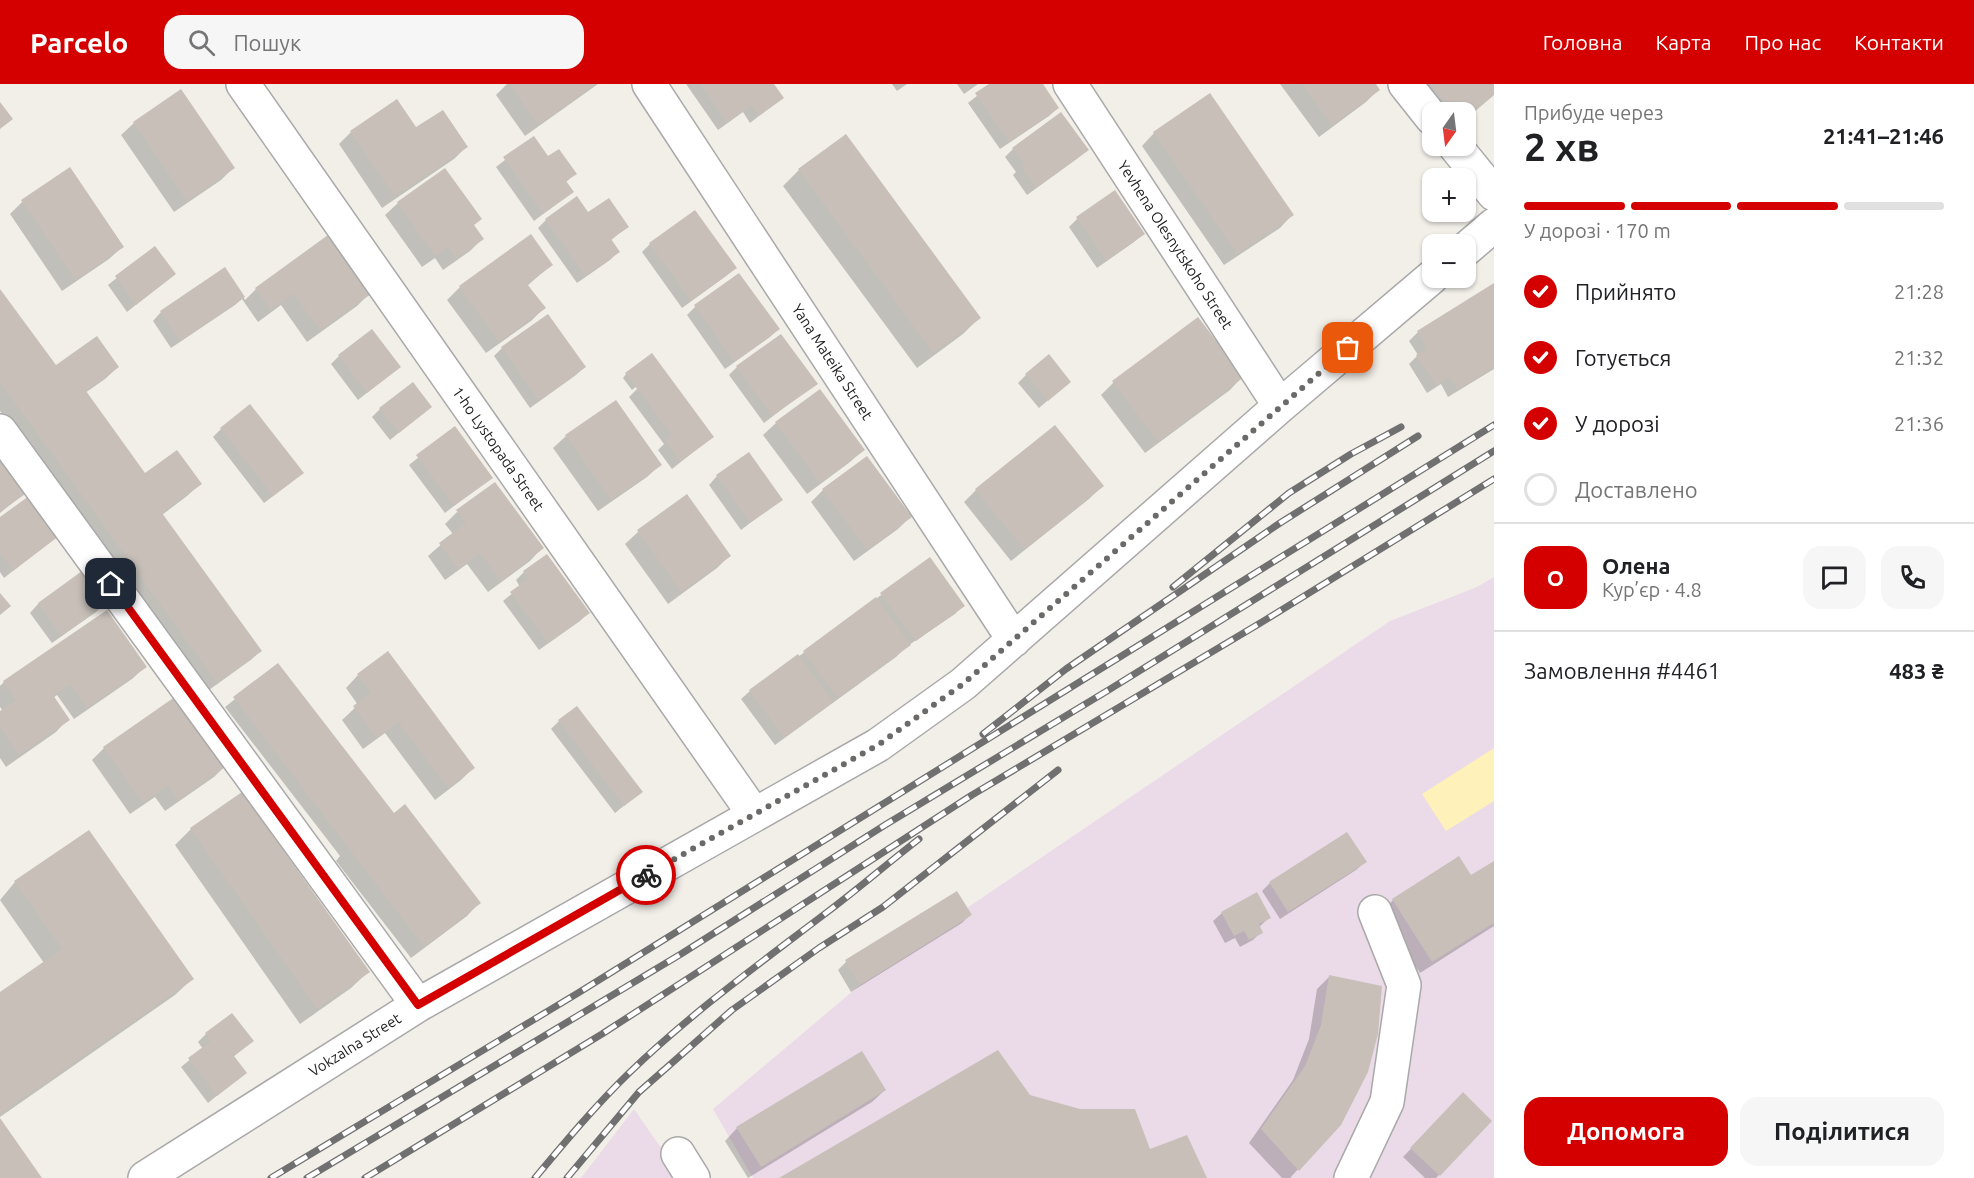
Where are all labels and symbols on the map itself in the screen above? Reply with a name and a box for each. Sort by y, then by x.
north arrow [1422,102,1476,156]
street label: Yevhena Olesnytskoho Street [1115,157,1236,332]
street label: Yana Mateika Street [789,301,876,423]
pin [1322,322,1373,373]
street label: 1-ho Lystopada Street [449,383,548,514]
pin [85,558,136,609]
courier [616,845,676,905]
street label: Vokzalna Street [306,1009,404,1080]

